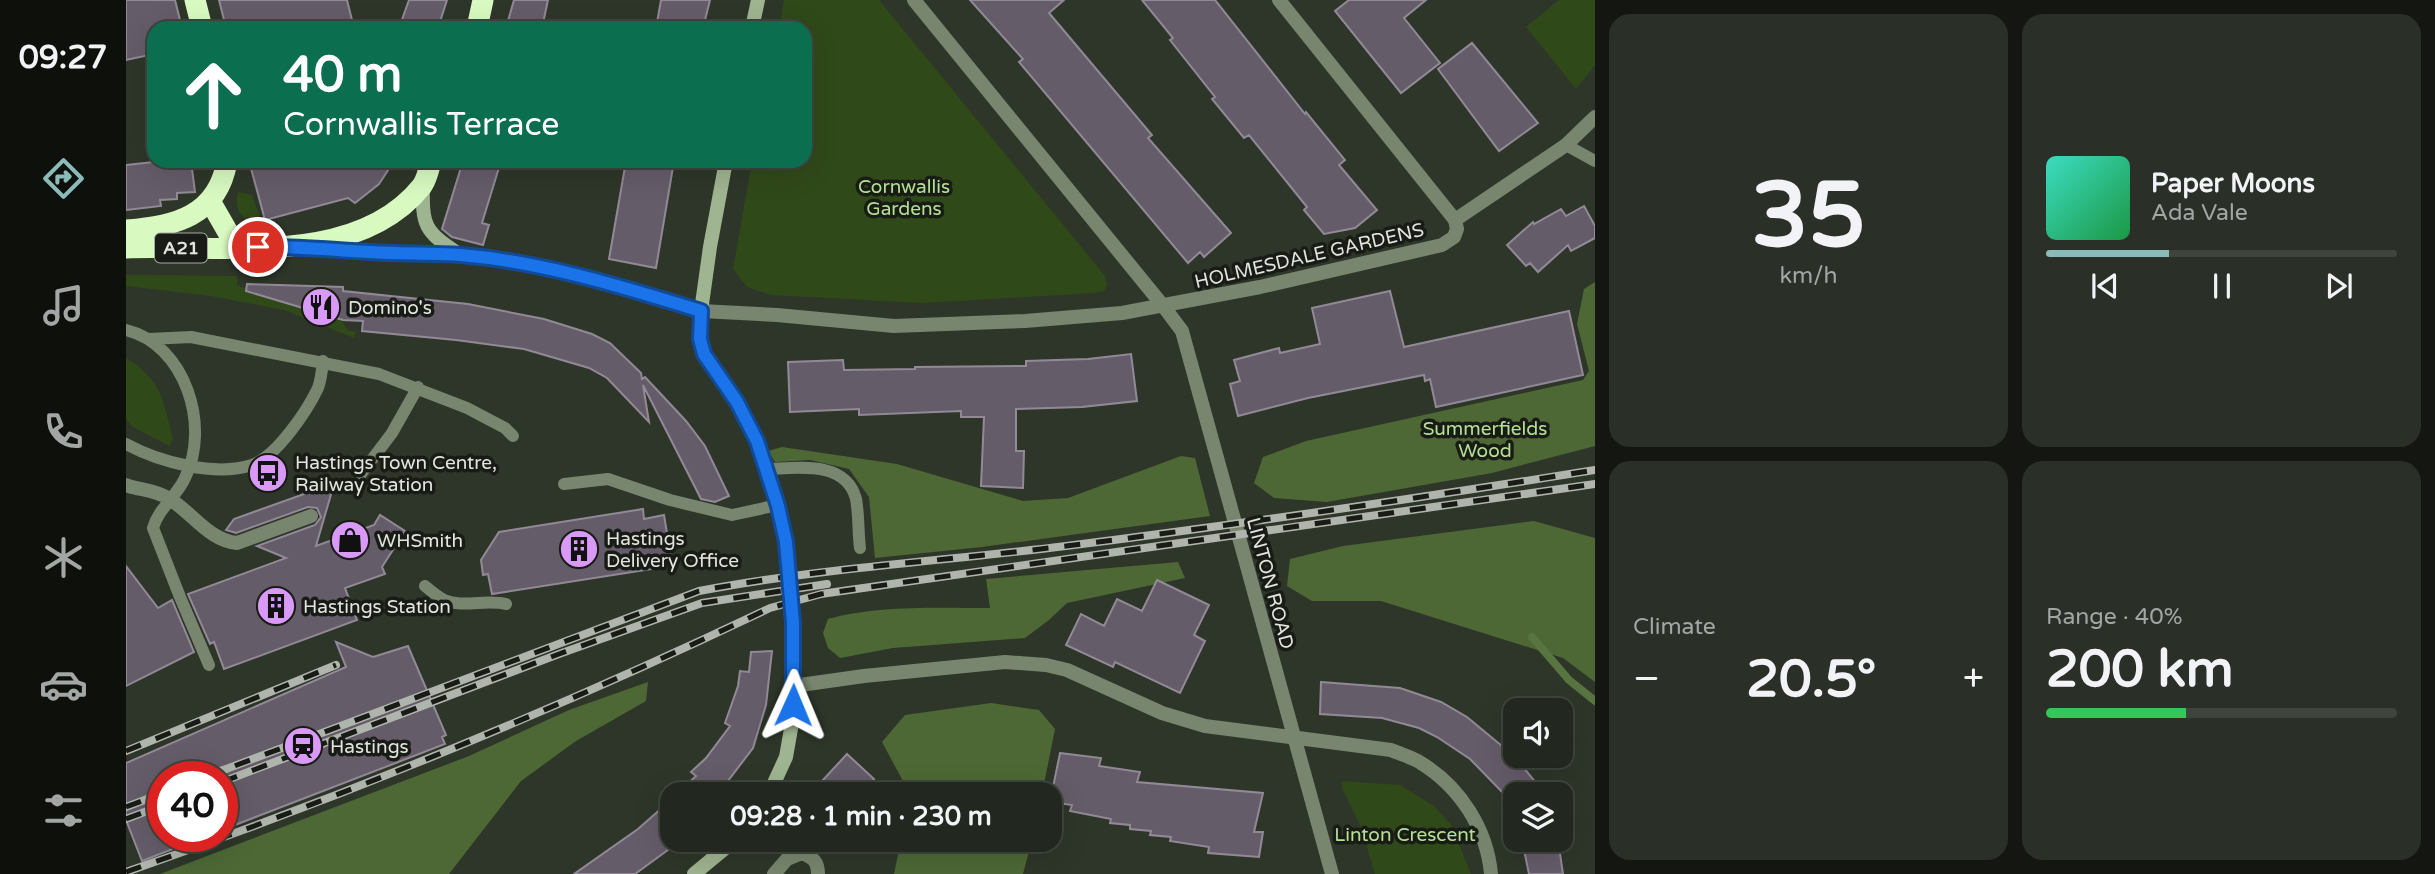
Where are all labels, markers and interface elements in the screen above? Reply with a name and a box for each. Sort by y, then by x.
text: 09:27 [19,39,107,77]
text: 40 m [283,46,402,105]
icon: ahead [168,49,259,140]
text: Cornwallis Terrace [283,106,559,144]
icon: directions [39,154,88,203]
text: 35 [1751,161,1866,271]
text: Paper Moons [2151,168,2315,199]
park label: Cornwallis Gardens [858,176,950,220]
text: Ada Vale [2151,199,2248,227]
pin [228,217,288,277]
street label: HOLMESDALE GARDENS [1193,219,1426,293]
icon: arrive [239,228,277,266]
road number: A21 [155,234,207,262]
text: km/h [1780,262,1837,290]
icon: previous [2086,267,2124,305]
icon: pause [2203,267,2241,305]
icon: next [2320,267,2358,305]
icon: music [39,281,88,330]
restaurant icon: Domino's [300,286,342,328]
place label: Domino's [348,297,432,319]
icon: phone [39,407,88,456]
park label: Summerfields Wood [1423,418,1547,462]
bus stop icon: Hastings Town Centre, Railway Station [247,452,289,494]
place label: Hastings Town Centre, Railway Station [295,452,497,496]
street label: LINTON ROAD [1242,515,1298,652]
shop icon: WHSmith [329,519,371,561]
building icon: Hastings Delivery Office [558,528,600,570]
place label: Hastings Delivery Office [606,528,739,572]
place label: WHSmith [377,530,463,552]
icon: climate [39,533,88,582]
building icon: Hastings Station [255,585,297,627]
place label: Hastings Station [303,596,451,618]
text: Range · 40% [2046,603,2182,631]
text: Climate [1633,613,1716,641]
text: 200 km [2046,638,2234,701]
text: 20.5° [1746,648,1876,711]
text: − [1633,656,1660,702]
text: + [1963,656,1984,702]
icon: car [39,660,88,709]
position arrow [756,668,830,742]
map controls [1503,698,1573,852]
button: sound [1503,698,1573,768]
station icon: Hastings [282,725,324,767]
place label: Hastings [330,736,409,758]
speed limit sign: 40 [147,761,238,852]
button: layers [1503,782,1573,852]
icon: filters [39,786,88,835]
text: 09:28 · 1 min · 230 m [730,801,992,832]
park label: Linton Crescent [1334,824,1476,846]

